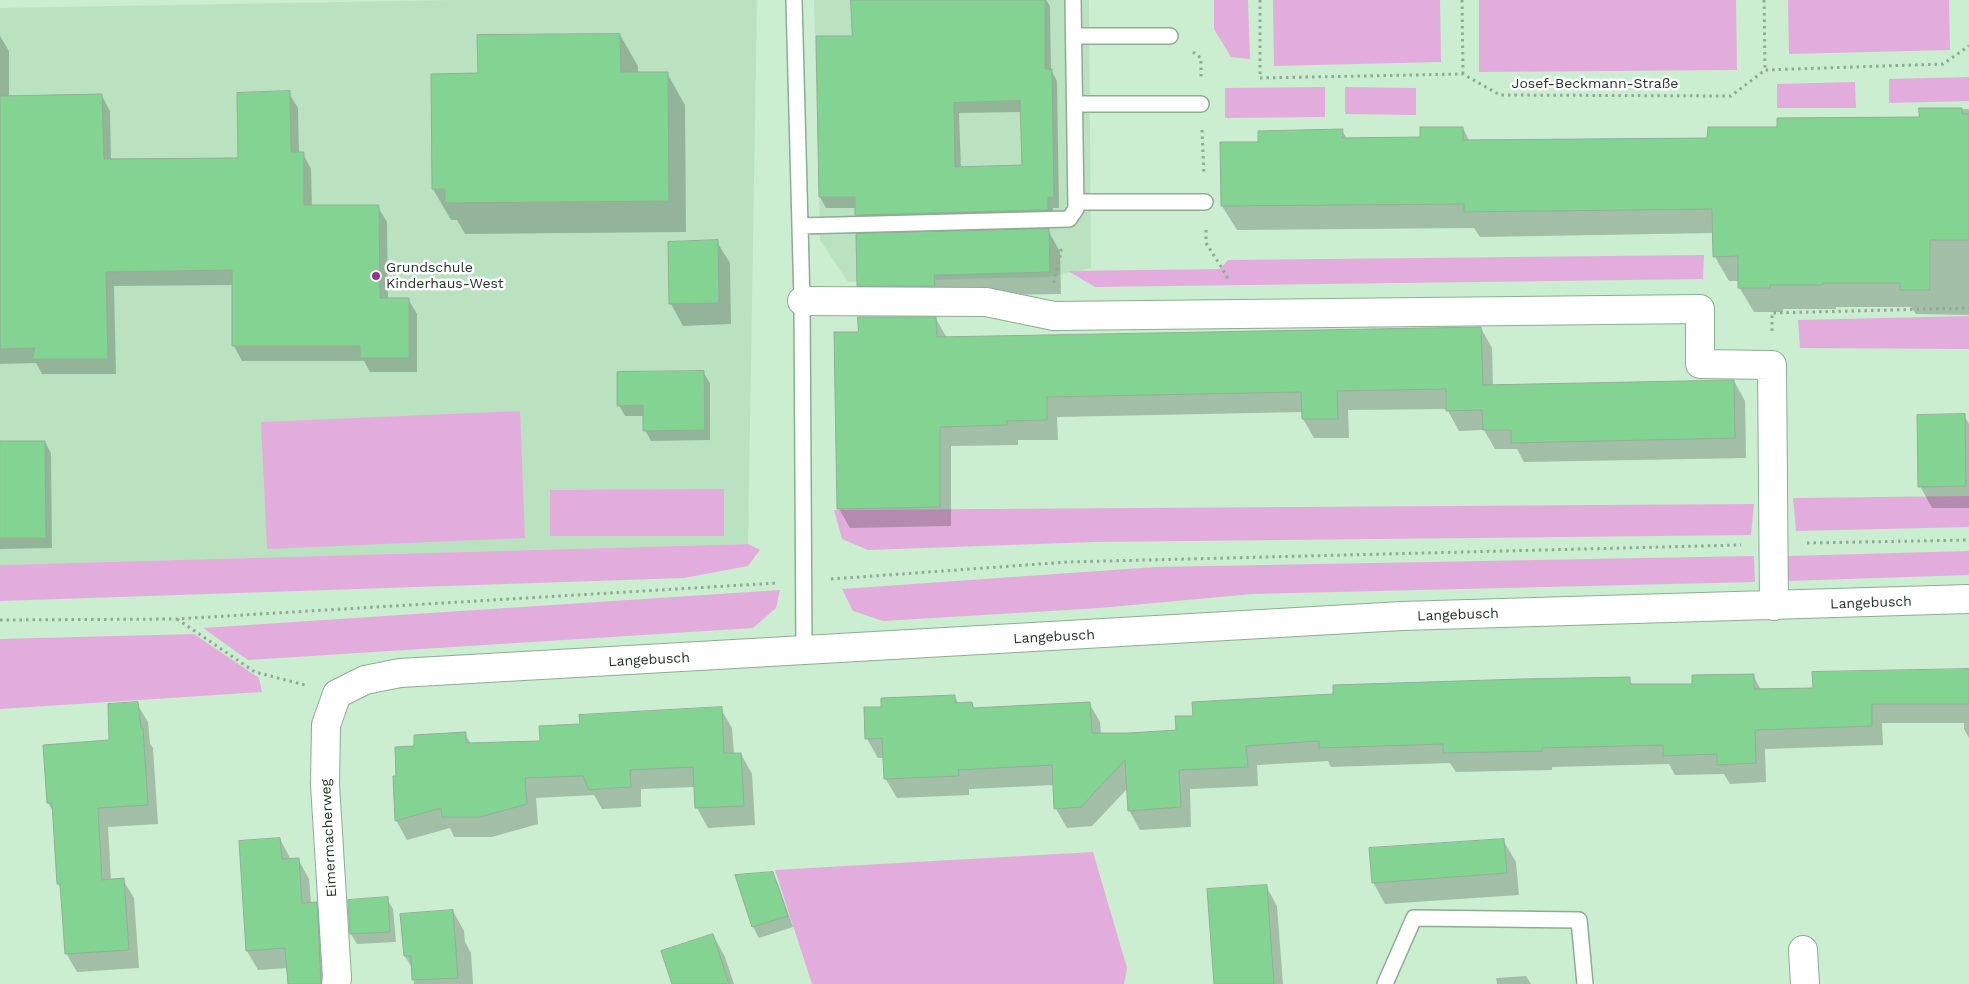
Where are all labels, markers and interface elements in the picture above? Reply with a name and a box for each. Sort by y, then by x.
street label: Josef-Beckmann-Straße [1512,76,1678,92]
place label: Grundschule Kinderhaus-West [386,260,504,292]
marker: Grundschule Kinderhaus-West [370,270,382,282]
street label: Langebusch [1830,593,1912,613]
street label: Langebusch [1417,605,1499,625]
street label: Langebusch [1013,626,1095,648]
street label: Langebusch [608,649,690,671]
street label: Eimermacherweg [318,778,340,898]

